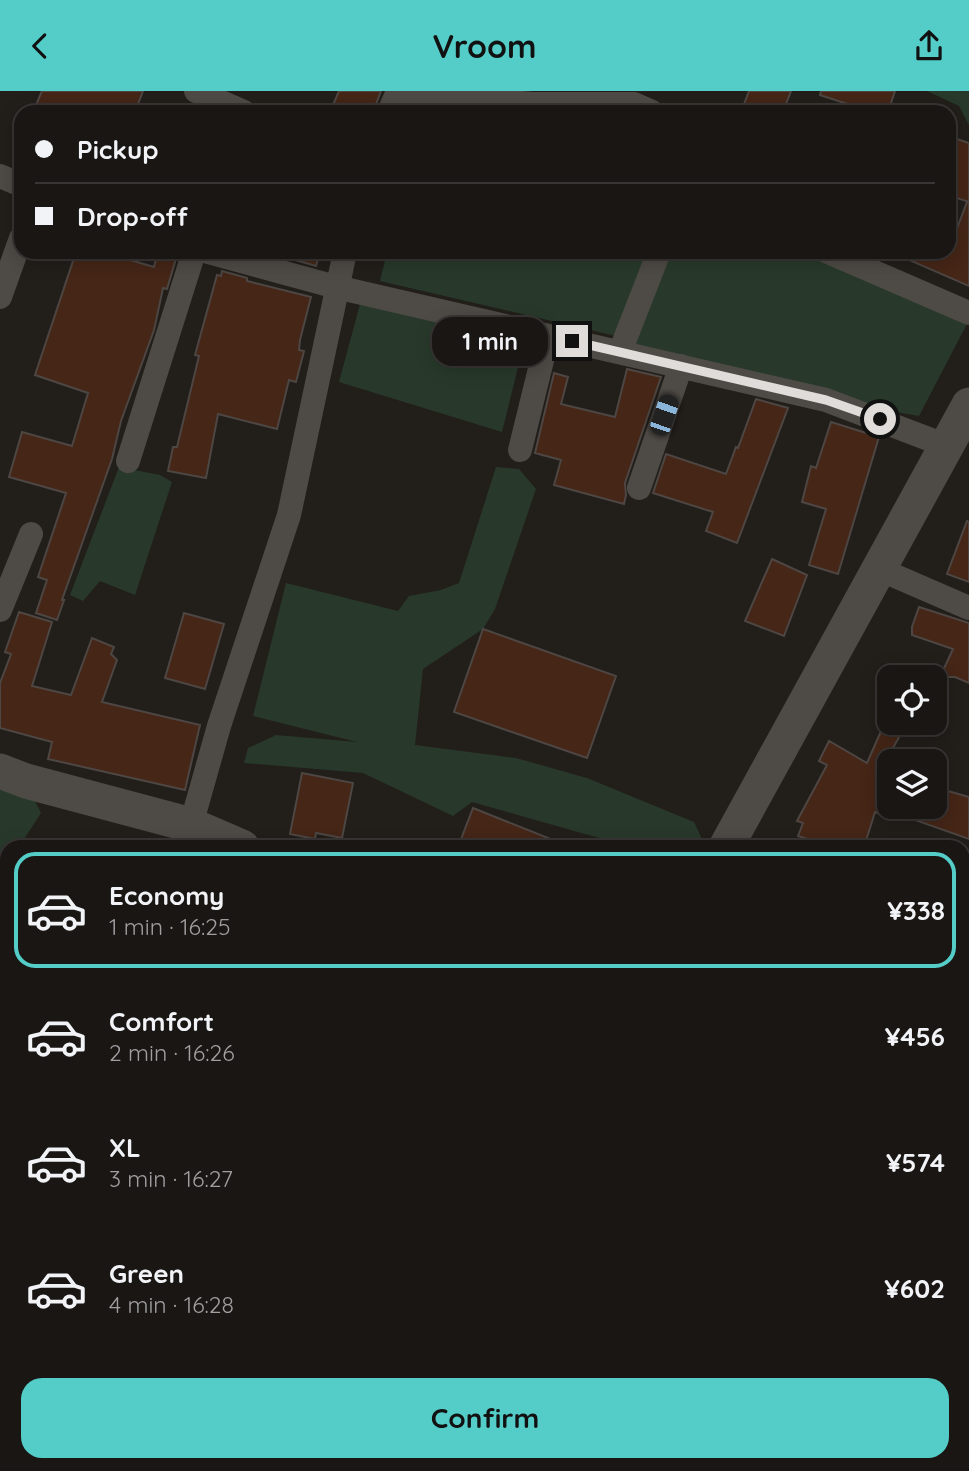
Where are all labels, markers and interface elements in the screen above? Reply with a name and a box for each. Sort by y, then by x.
text: Vroom [433,26,536,66]
icon: back [21,27,59,65]
icon: share [910,27,948,65]
text: Pickup [77,133,159,166]
text: Drop-off [77,200,188,233]
callout: 1 min [432,317,548,365]
route end [556,325,588,357]
text: 1 min [462,327,518,356]
car [648,392,681,438]
route start [864,403,896,435]
map controls [877,665,947,819]
button: locate [877,665,947,735]
button: layers [877,749,947,819]
icon: car [25,879,88,942]
text: Economy [109,879,224,912]
text: ¥338 [887,894,945,927]
text: 1 min · 16:25 [109,912,231,941]
icon: car [25,1005,88,1068]
text: Comfort [109,1005,214,1038]
text: ¥456 [885,1020,945,1053]
text: 2 min · 16:26 [109,1038,235,1067]
icon: car [25,1131,88,1194]
text: XL [109,1131,141,1164]
text: ¥574 [886,1146,945,1179]
text: 3 min · 16:27 [109,1164,233,1193]
icon: car [25,1257,88,1320]
text: Green [109,1257,184,1290]
text: ¥602 [884,1272,945,1305]
text: 4 min · 16:28 [109,1290,234,1319]
button: Confirm [21,1378,949,1458]

